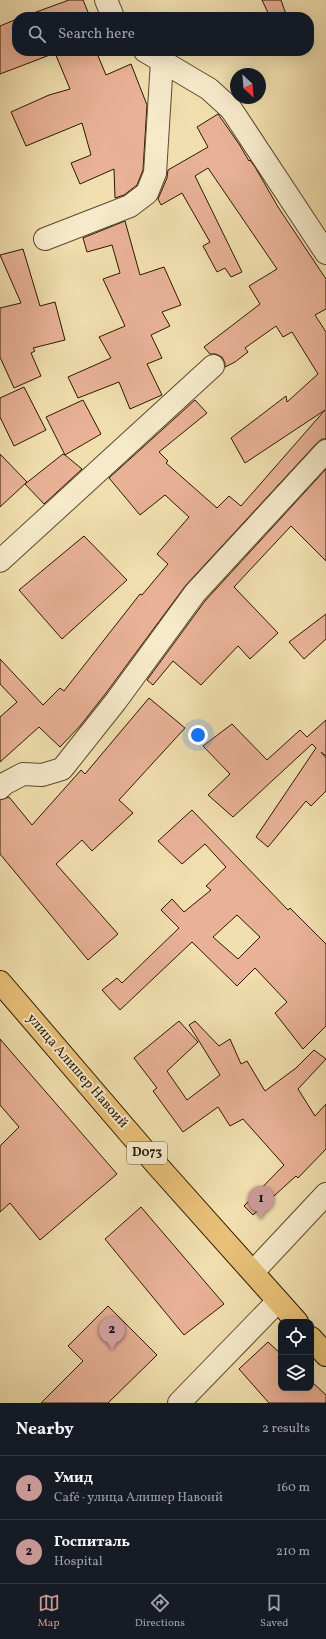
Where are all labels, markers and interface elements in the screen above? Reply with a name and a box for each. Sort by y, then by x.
search box [12,12,314,56]
icon: search [26,23,48,45]
text: Search here [58,24,135,45]
north arrow [230,68,266,104]
your location [188,725,208,745]
street label: улица Алишер Навоий [22,1010,132,1133]
road number: D073 [127,1142,167,1164]
pin: 1 [248,1186,274,1219]
pin: 2 [99,1317,125,1350]
map controls [278,1319,314,1391]
button: locate [278,1319,314,1355]
button: layers [278,1355,314,1391]
text: Nearby [16,1418,74,1441]
text: 2 results [262,1420,310,1438]
text: Умид [54,1468,93,1489]
text: 1 [26,1479,32,1497]
text: 160 m [276,1479,310,1497]
text: Café · улица Алишер Навоий [54,1489,223,1507]
text: Госпиталь [54,1532,130,1553]
text: 2 [26,1543,32,1561]
text: 210 m [276,1543,310,1561]
text: Hospital [54,1553,103,1571]
tab: Map [38,1592,60,1631]
tab: Directions [135,1592,185,1631]
tab: Saved [260,1592,288,1631]

